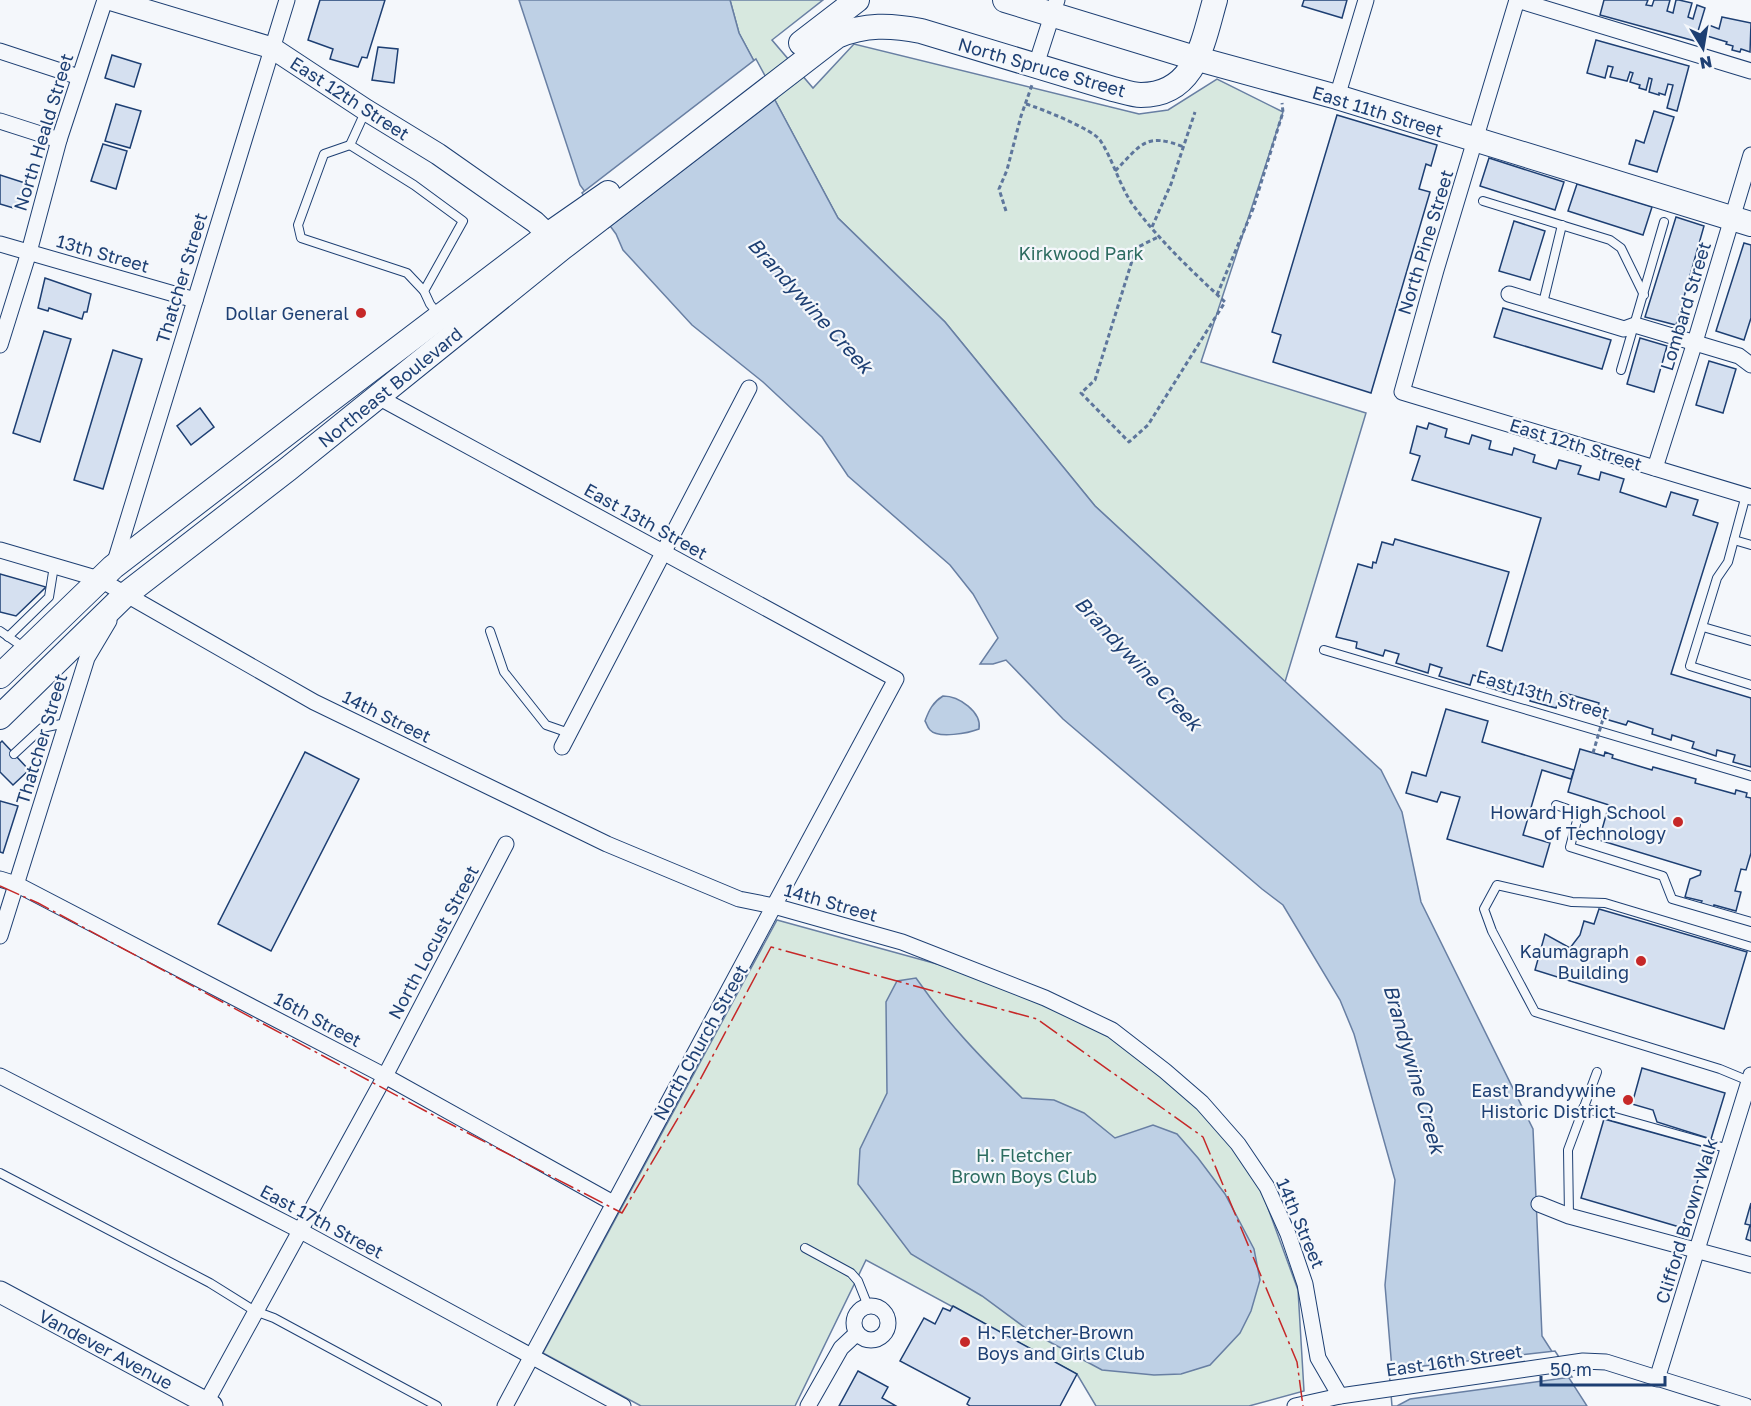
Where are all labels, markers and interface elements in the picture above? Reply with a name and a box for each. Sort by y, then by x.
north arrow [1673,18,1733,78]
street label: North Spruce Street [956,33,1128,101]
street label: North Heald Street [9,51,77,213]
street label: East 12th Street [286,51,414,145]
text: N [1698,52,1714,74]
street label: East 11th Street [1310,81,1446,141]
street label: North Pine Street [1392,167,1458,317]
street label: Thatcher Street [151,210,211,346]
street label: 13th Street [54,229,152,277]
water label: Brandywine Creek [743,232,880,381]
street label: Lombard Street [1655,239,1715,373]
park label: Kirkwood Park [1018,242,1144,264]
place label: Dollar General [225,302,349,324]
marker: Dollar General [354,306,368,320]
street label: Northeast Boulevard [314,322,466,452]
street label: East 12th Street [1507,413,1645,475]
street label: East 13th Street [581,478,711,564]
water label: Brandywine Creek [1070,591,1209,738]
street label: East 13th Street [1474,664,1612,724]
street label: Thatcher Street [11,671,71,807]
street label: 14th Street [339,685,435,747]
place label: Howard High School of Technology [1490,801,1666,844]
marker: Howard High School of Technology [1671,815,1685,829]
street label: North Locust Street [383,861,483,1023]
street label: 14th Street [782,878,880,926]
place label: Kaumagraph Building [1519,940,1629,983]
marker: Kaumagraph Building [1634,954,1648,968]
street label: North Church Street [648,960,752,1124]
water label: Brandywine Creek [1378,982,1451,1159]
street label: 16th Street [271,987,365,1051]
place label: East Brandywine Historic District [1471,1079,1616,1122]
marker: East Brandywine Historic District [1621,1093,1635,1107]
street label: Clifford Brown Walk [1650,1136,1722,1306]
park label: H. Fletcher Brown Boys Club [951,1144,1097,1187]
street label: 14th Street [1272,1175,1330,1271]
street label: East 17th Street [257,1179,387,1263]
street label: Vandever Avenue [35,1304,177,1394]
place label: H. Fletcher-Brown Boys and Girls Club [977,1321,1145,1364]
marker: H. Fletcher-Brown Boys and Girls Club [958,1335,972,1349]
street label: East 16th Street [1384,1340,1524,1380]
scale bar [1541,1349,1666,1387]
text: 50 m [1550,1358,1592,1380]

